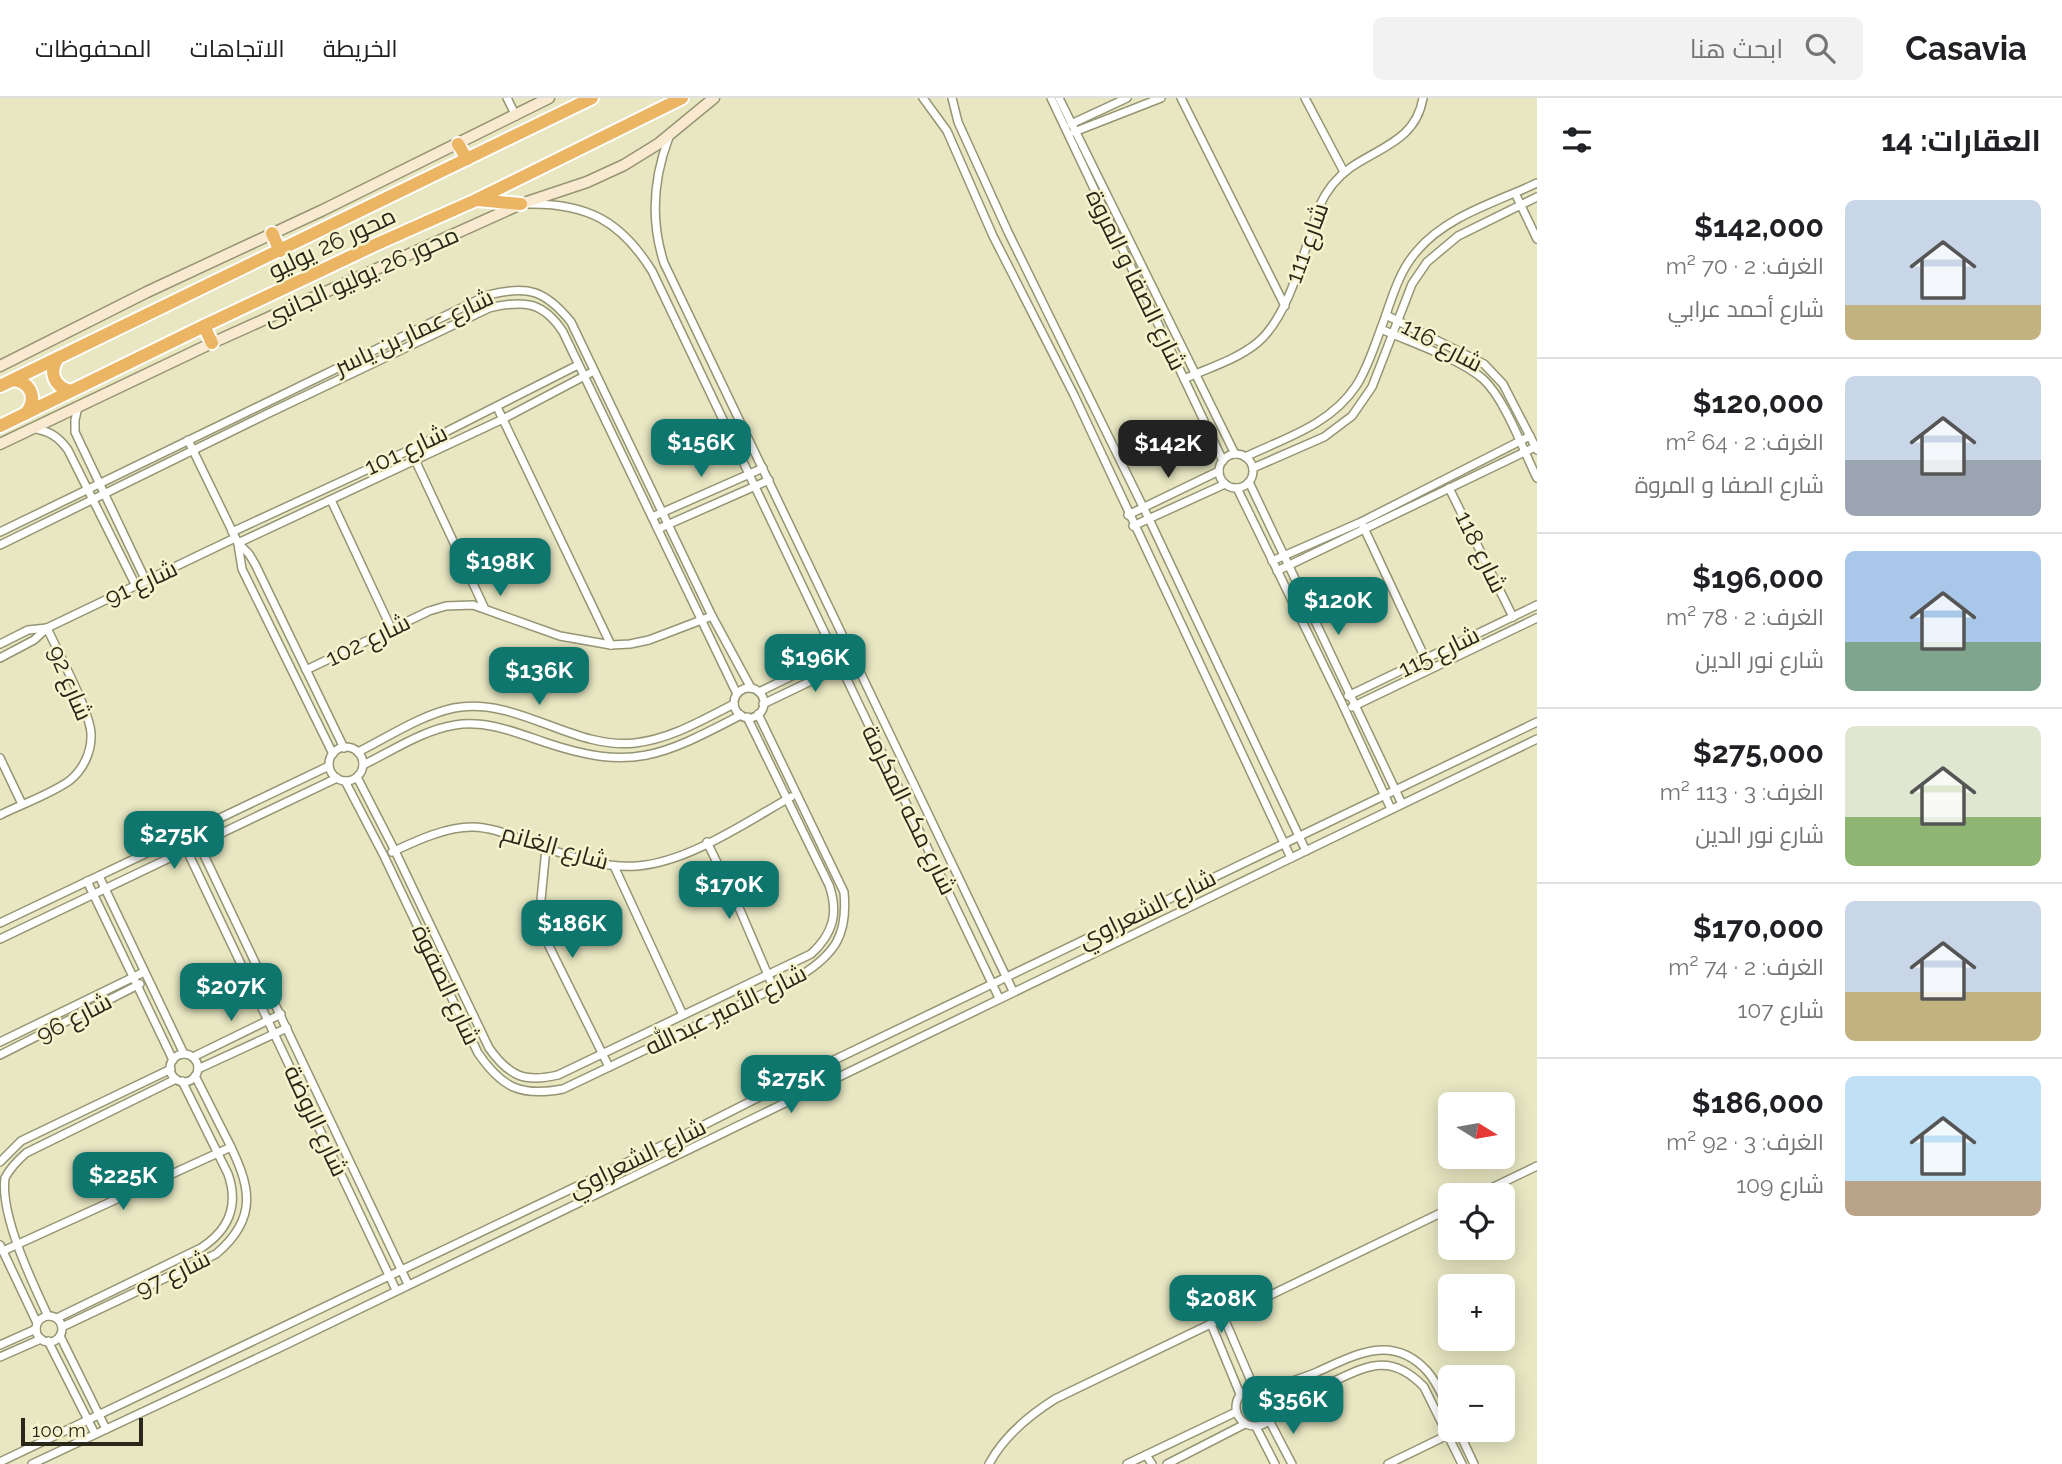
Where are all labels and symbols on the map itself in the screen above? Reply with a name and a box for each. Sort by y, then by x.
street label: شارع الصفا و المروة [1078,185,1193,376]
street label: شارع 111 [1279,199,1336,288]
street label: محور 26 يوليو [264,200,400,285]
street label: محور 26 يوليو الجانبى [259,219,463,332]
street label: شارع عمار بن ياسر [328,282,499,384]
street label: شارع 116 [1396,311,1488,380]
street label: شارع 101 [360,418,453,483]
pin: $156K [652,420,750,479]
pin: $142K [1119,420,1217,480]
street label: شارع 118 [1447,506,1514,598]
pin: $198K [451,538,549,598]
street label: شارع 91 [100,553,183,614]
pin: $120K [1289,578,1387,637]
street label: شارع 102 [321,607,415,674]
street label: شارع 115 [1394,620,1485,685]
pin: $196K [766,634,864,694]
street label: شارع 92 [40,641,99,726]
pin: $136K [490,648,588,707]
street label: شارع مكه المكرمة [854,720,963,900]
pin: $275K [125,812,223,871]
street label: شارع الغانم [498,817,612,878]
pin: $170K [680,862,778,921]
street label: شارع الشعراوي [1073,863,1222,958]
pin: $186K [523,900,621,960]
street label: شارع الصفوة [404,920,487,1050]
street label: شارع الأمير عبدالله [640,957,812,1063]
pin: $207K [182,964,280,1023]
street label: شارع 96 [31,986,117,1051]
pin: $275K [742,1056,840,1115]
street label: شارع الروضة [276,1061,355,1182]
north arrow [1438,1092,1516,1169]
street label: شارع الشعراوي [563,1112,712,1207]
pin: $225K [74,1152,172,1212]
street label: شارع 97 [131,1243,216,1306]
pin: $208K [1172,1276,1270,1335]
pin: $356K [1244,1376,1342,1436]
scale bar [21,1415,144,1447]

